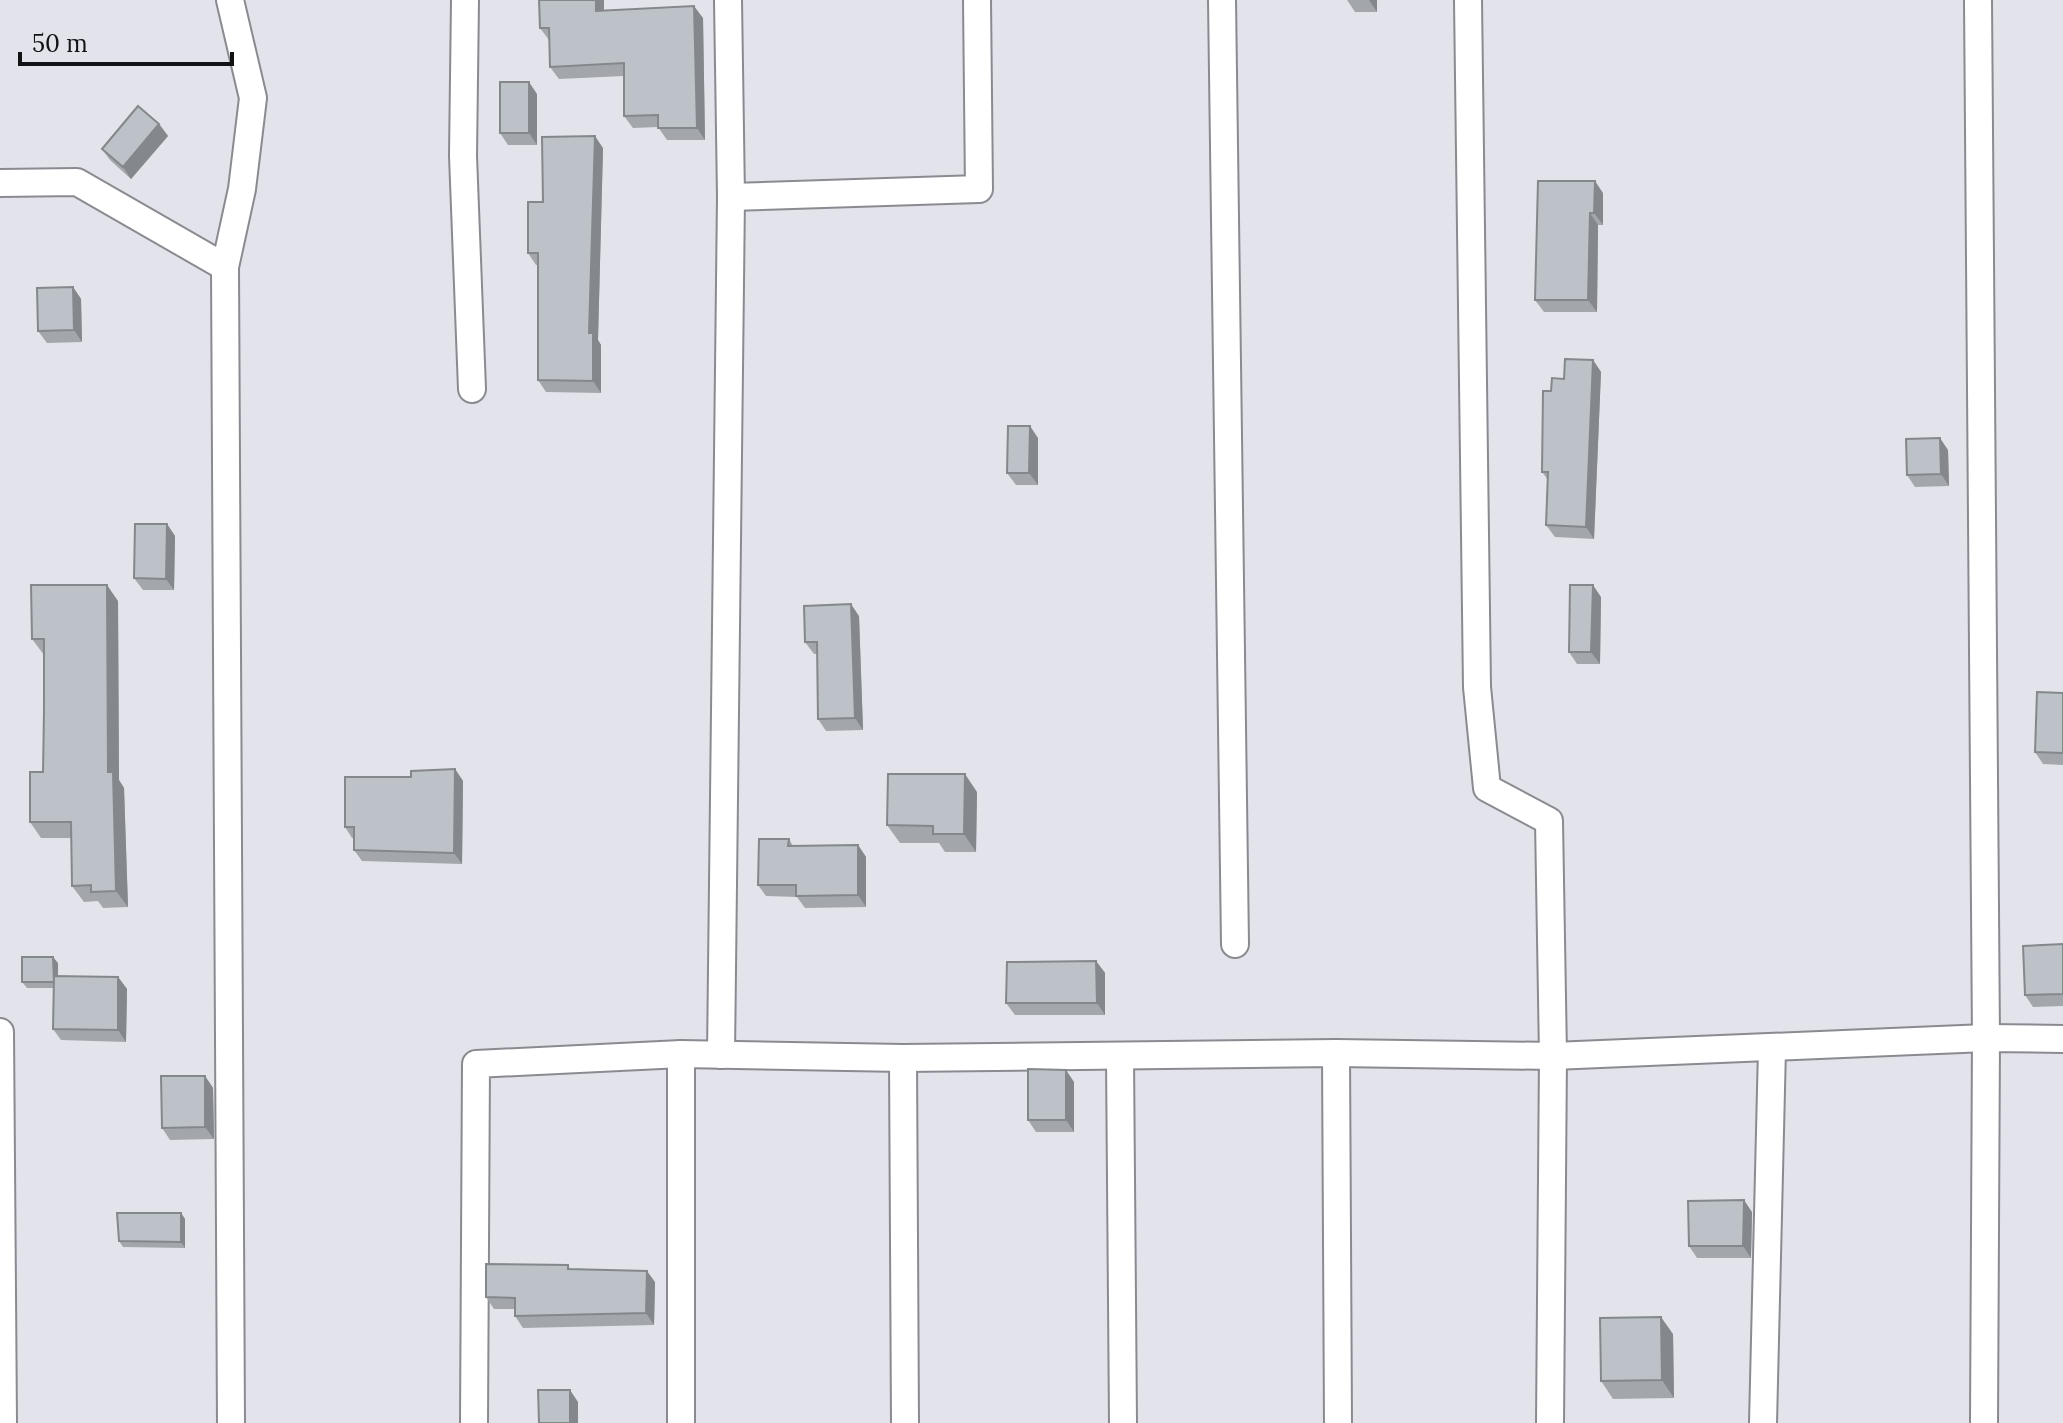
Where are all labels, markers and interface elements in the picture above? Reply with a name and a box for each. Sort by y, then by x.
scale bar [20,16,232,66]
text: 50 m [32,28,88,59]

